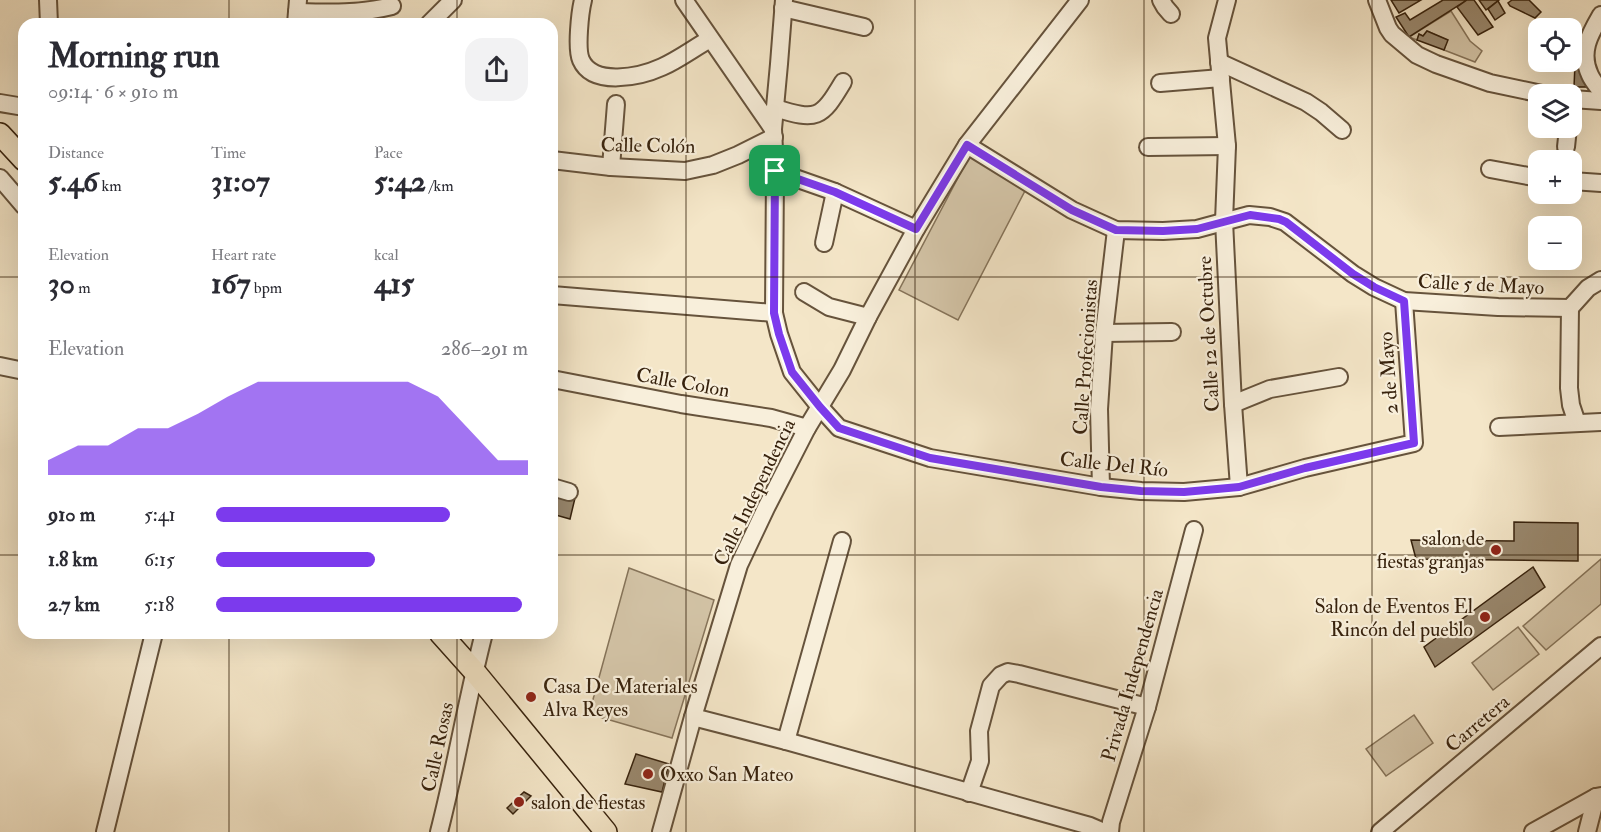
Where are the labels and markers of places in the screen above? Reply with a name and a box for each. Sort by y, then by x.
pin [749,145,800,196]
place label: salon de fiestas granjas [1377,526,1484,574]
marker: salon de fiestas granjas [1489,543,1503,557]
place label: Salon de Eventos El Rincón del pueblo [1314,594,1473,643]
marker: Salon de Eventos El Rincón del pueblo [1478,610,1492,624]
place label: Casa De Materiales Alva Reyes [542,674,698,722]
marker: Casa De Materiales Alva Reyes [524,690,538,704]
place label: Oxxo San Mateo [660,762,793,787]
marker: Oxxo San Mateo [641,767,655,781]
place label: salon de fiestas [531,790,646,815]
marker: salon de fiestas [512,795,526,809]

